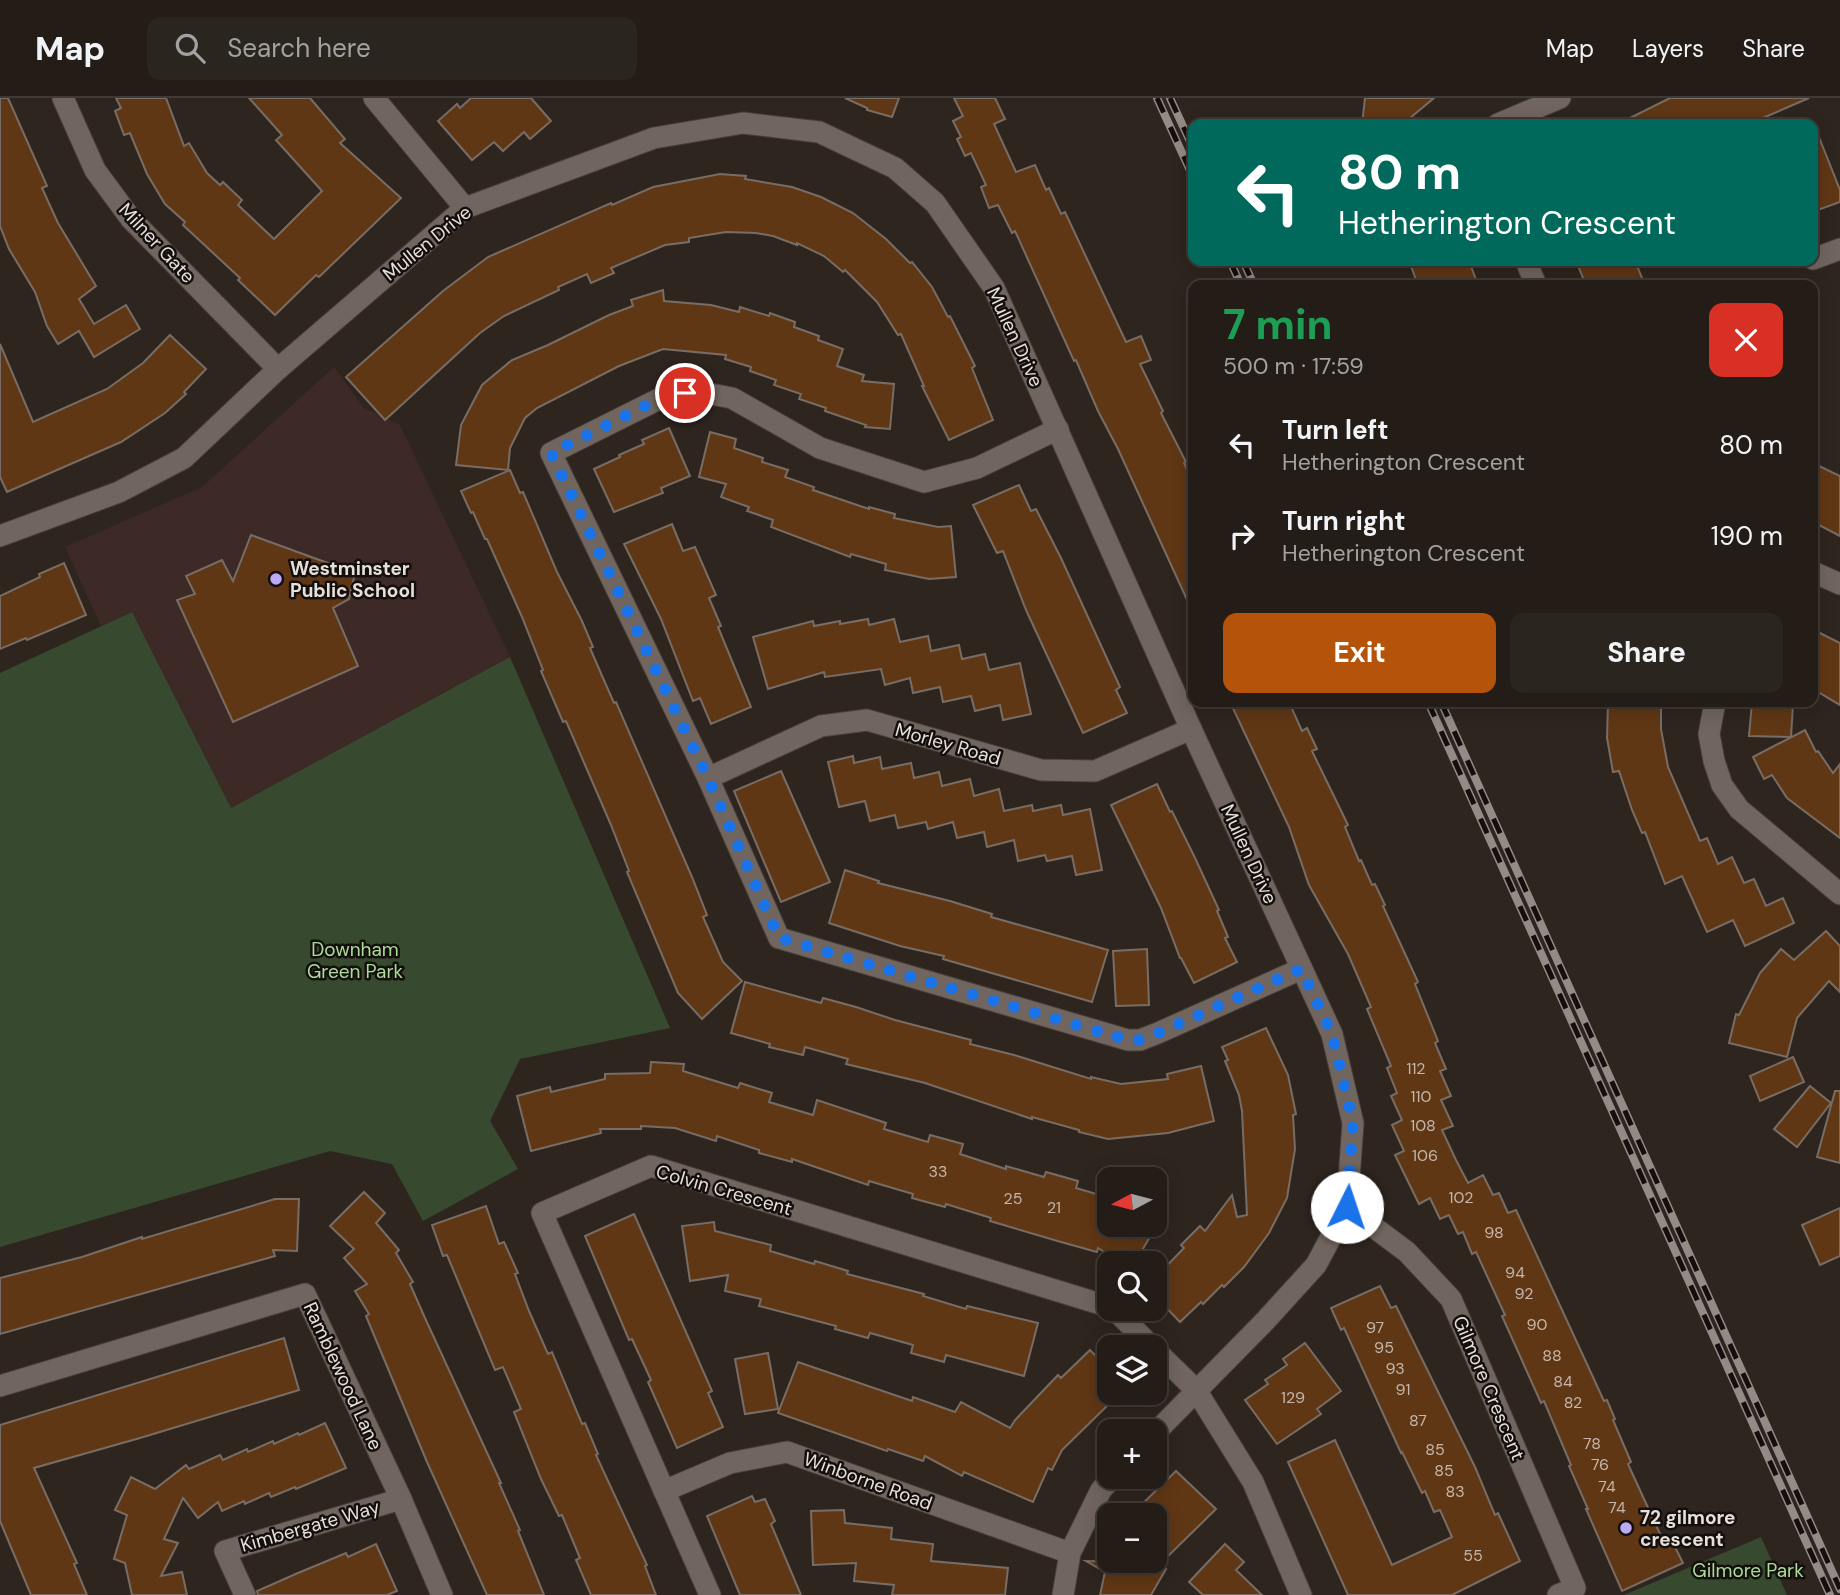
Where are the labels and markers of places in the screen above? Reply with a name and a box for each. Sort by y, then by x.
pin [655,363,715,423]
place label: Westminster Public School [290,556,415,603]
marker: Westminster Public School [268,571,284,587]
place label: 72 gilmore crescent [1640,1505,1736,1552]
marker: 72 gilmore crescent [1618,1520,1634,1536]

